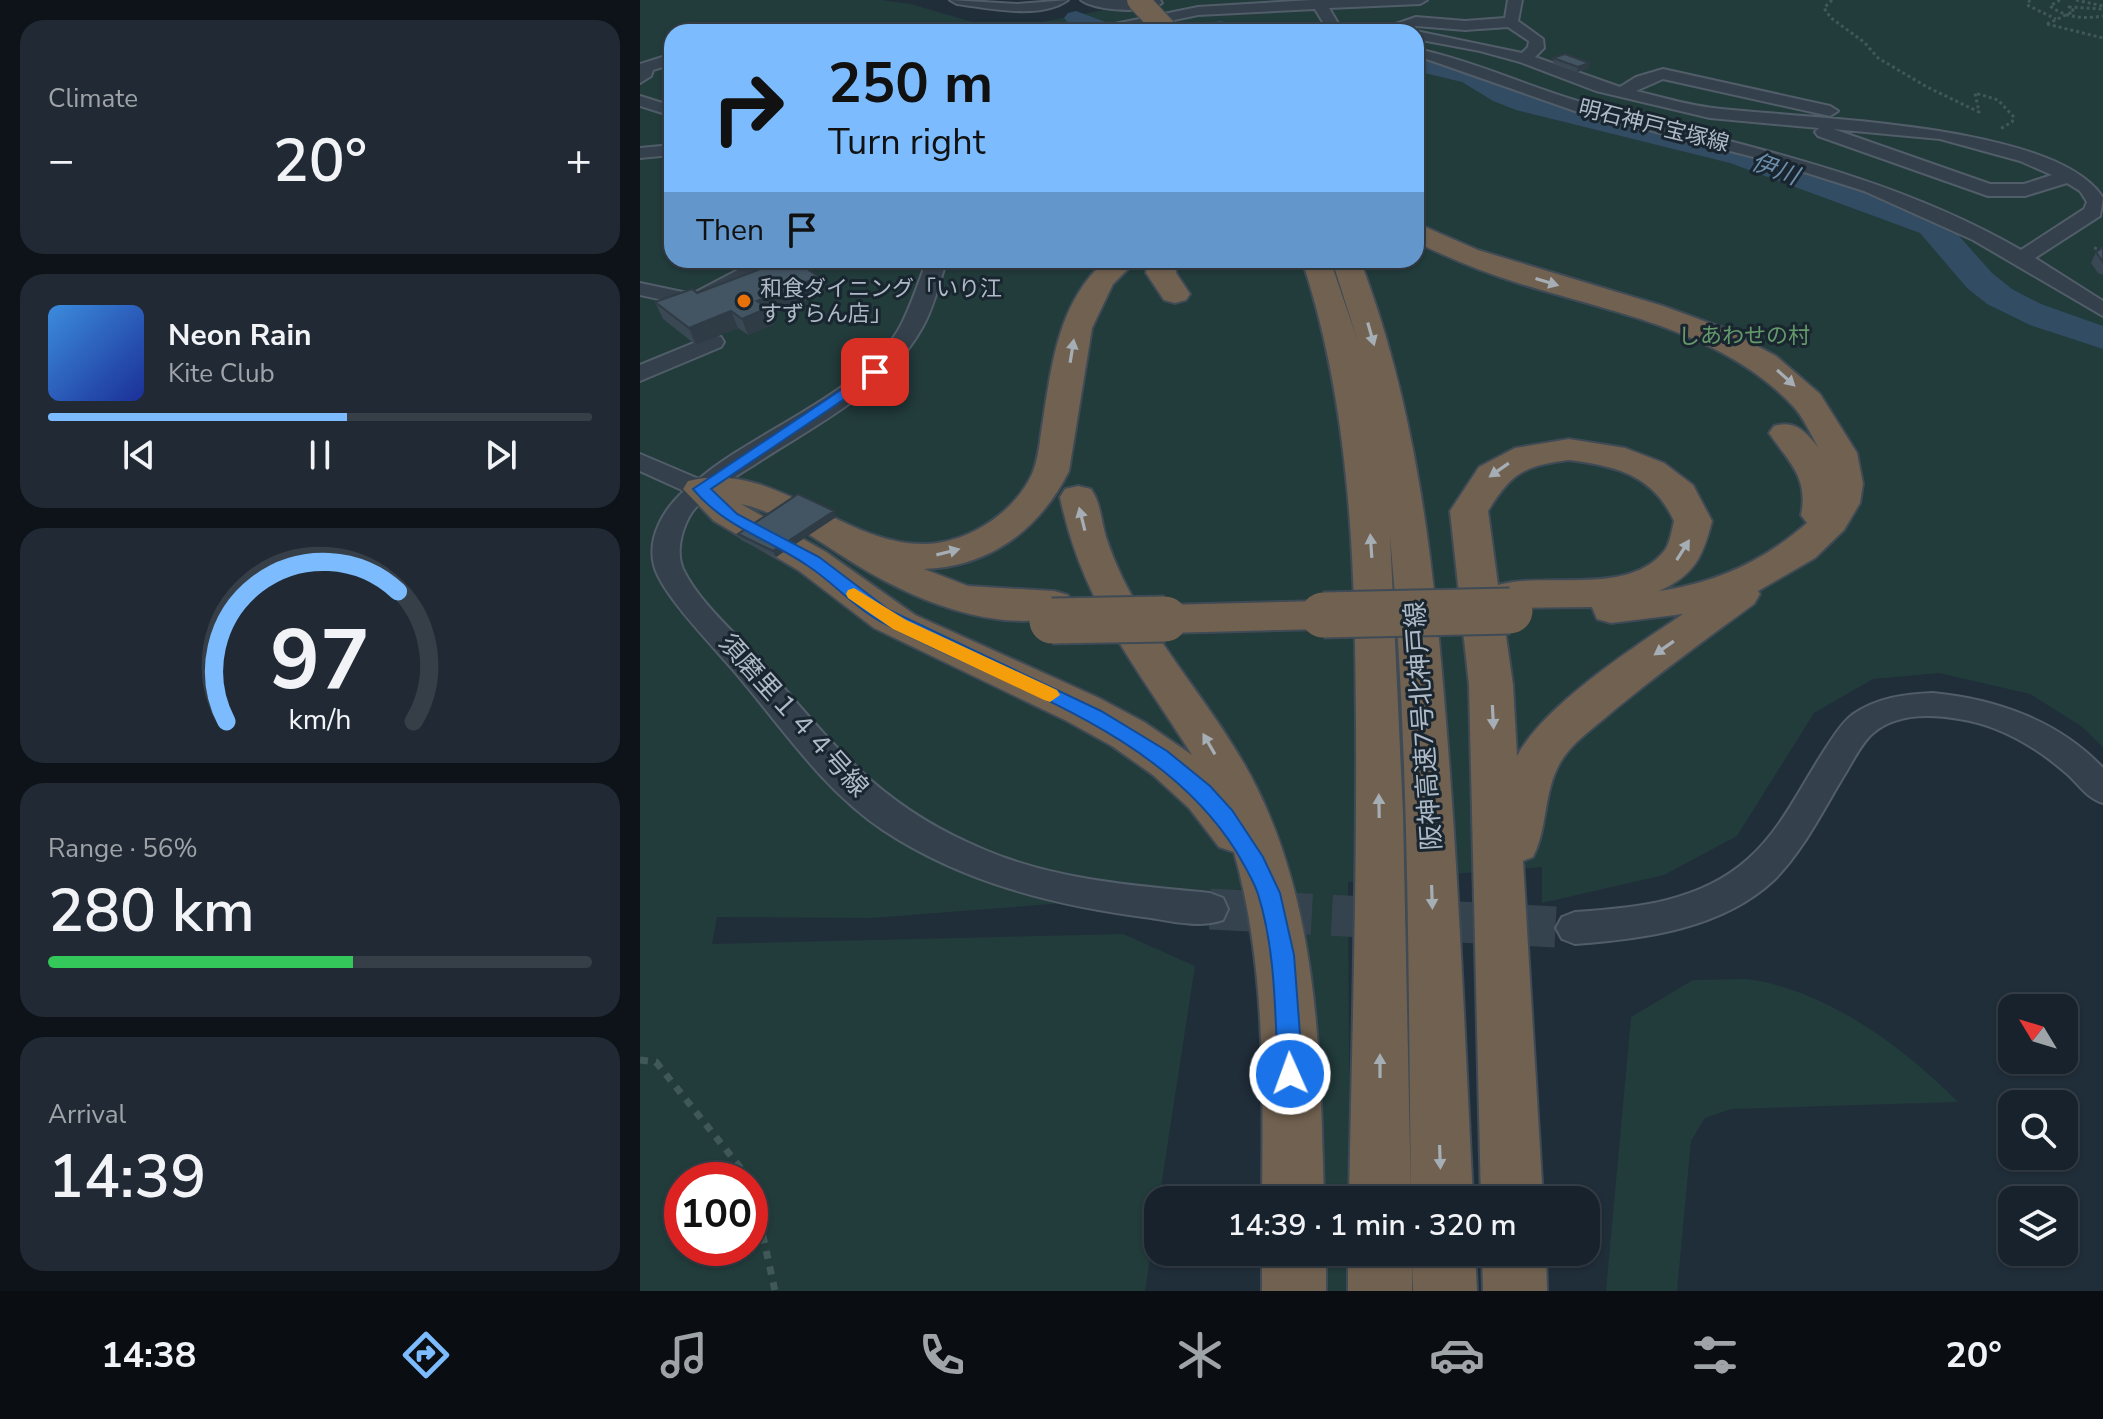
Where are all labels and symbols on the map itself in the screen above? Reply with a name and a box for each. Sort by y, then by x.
street label: 明石神戸宝塚線 [1575,93,1732,159]
water label: 伊川 [1747,146,1806,193]
place label: 和食ダイニング「いり江 すずらん店」 [760,274,1002,329]
one-way arrow [1535,276,1559,288]
marker: 和食ダイニング「いり江 すずらん店」 [735,292,753,310]
park label: しあわせの村 [1678,321,1810,351]
one-way arrow [1365,322,1378,346]
pin [841,338,909,406]
one-way arrow [1066,338,1079,363]
one-way arrow [1776,369,1796,386]
one-way arrow [1488,462,1510,478]
one-way arrow [1075,506,1088,531]
one-way arrow [1364,533,1377,558]
one-way arrow [1676,540,1691,561]
one-way arrow [935,546,960,558]
street label: 阪神高速7号北神戸線 [1397,600,1450,852]
street label: 須磨里１４４号線 [711,626,876,804]
one-way arrow [1654,640,1675,655]
one-way arrow [1487,705,1500,730]
one-way arrow [1202,733,1216,755]
one-way arrow [1373,793,1385,818]
one-way arrow [1426,885,1439,910]
north arrow [1998,994,2078,1074]
position arrow [1248,1032,1332,1116]
one-way arrow [1374,1053,1386,1078]
one-way arrow [1434,1145,1447,1170]
speed limit sign: 100 [664,1162,768,1266]

